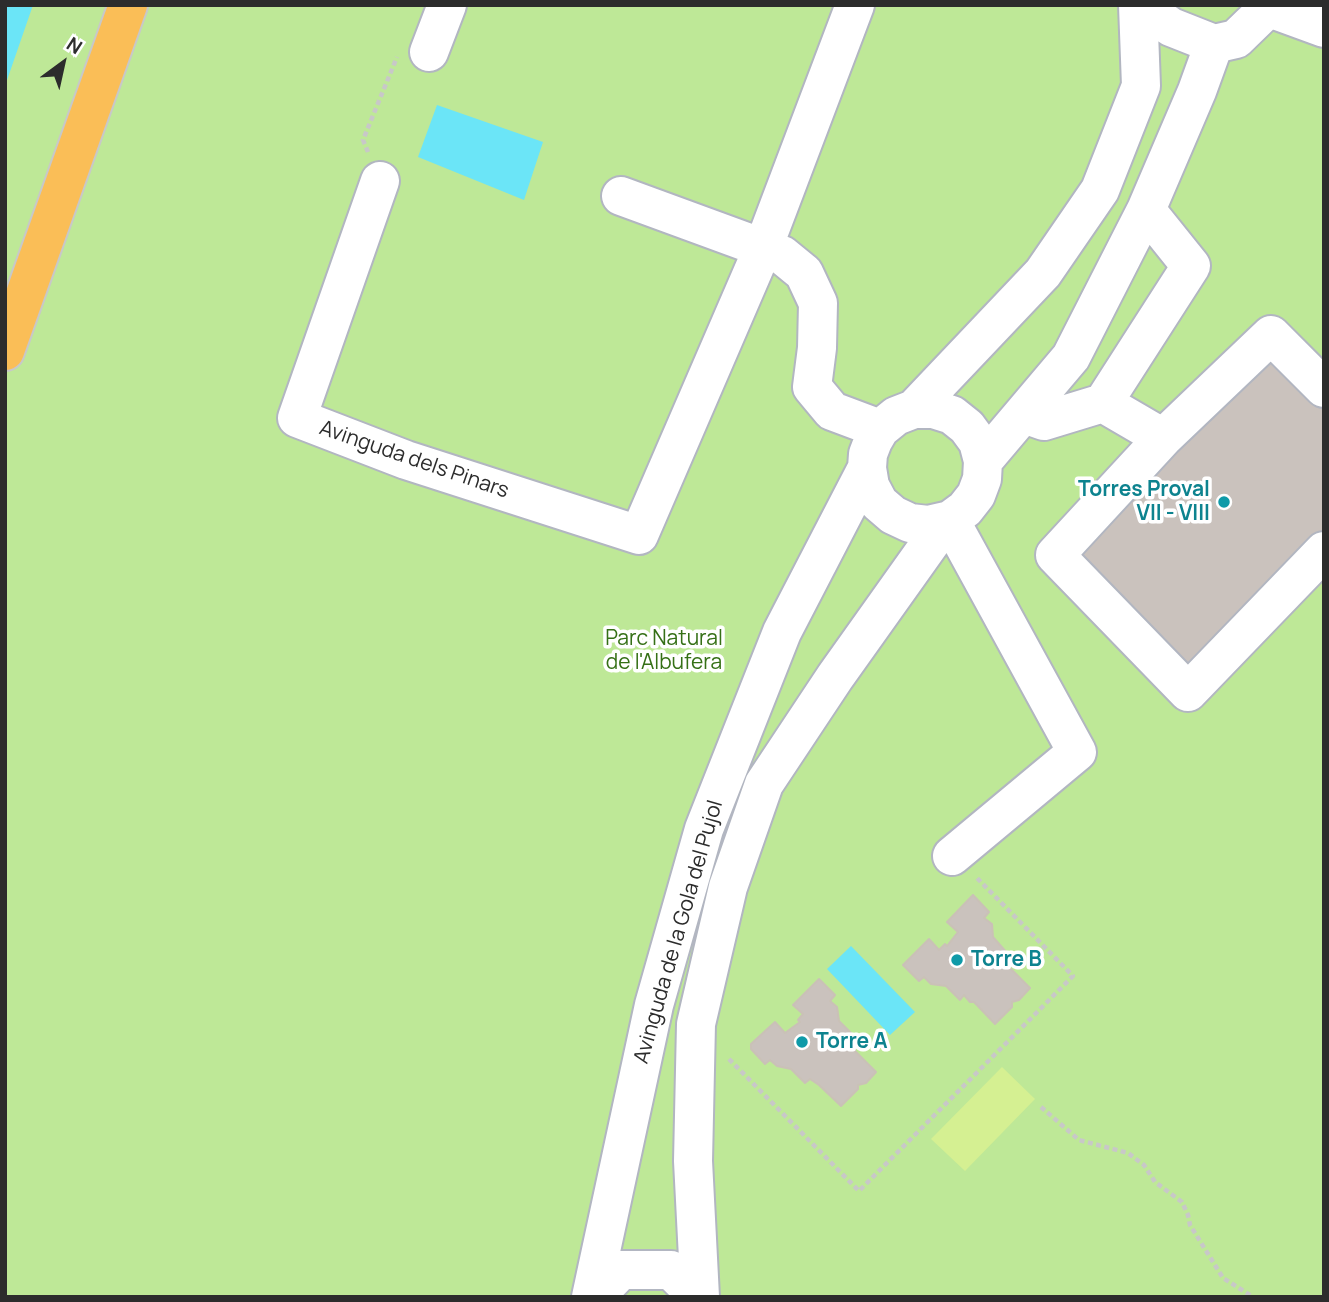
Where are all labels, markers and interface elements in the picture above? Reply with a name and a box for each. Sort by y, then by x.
north arrow [28,28,98,98]
text: N [62,31,87,60]
street label: Avinguda dels Pinars [316,416,512,504]
place label: Torres Proval VII - VIII [1078,477,1210,527]
marker: Torres Proval VII - VIII [1216,494,1232,510]
park label: Parc Natural de l'Albufera [605,626,723,676]
street label: Avinguda de la Gola del Pujol [629,797,729,1067]
place label: Torre B [971,947,1042,973]
marker: Torre B [949,952,965,968]
place label: Torre A [816,1029,888,1055]
marker: Torre A [794,1034,810,1050]

